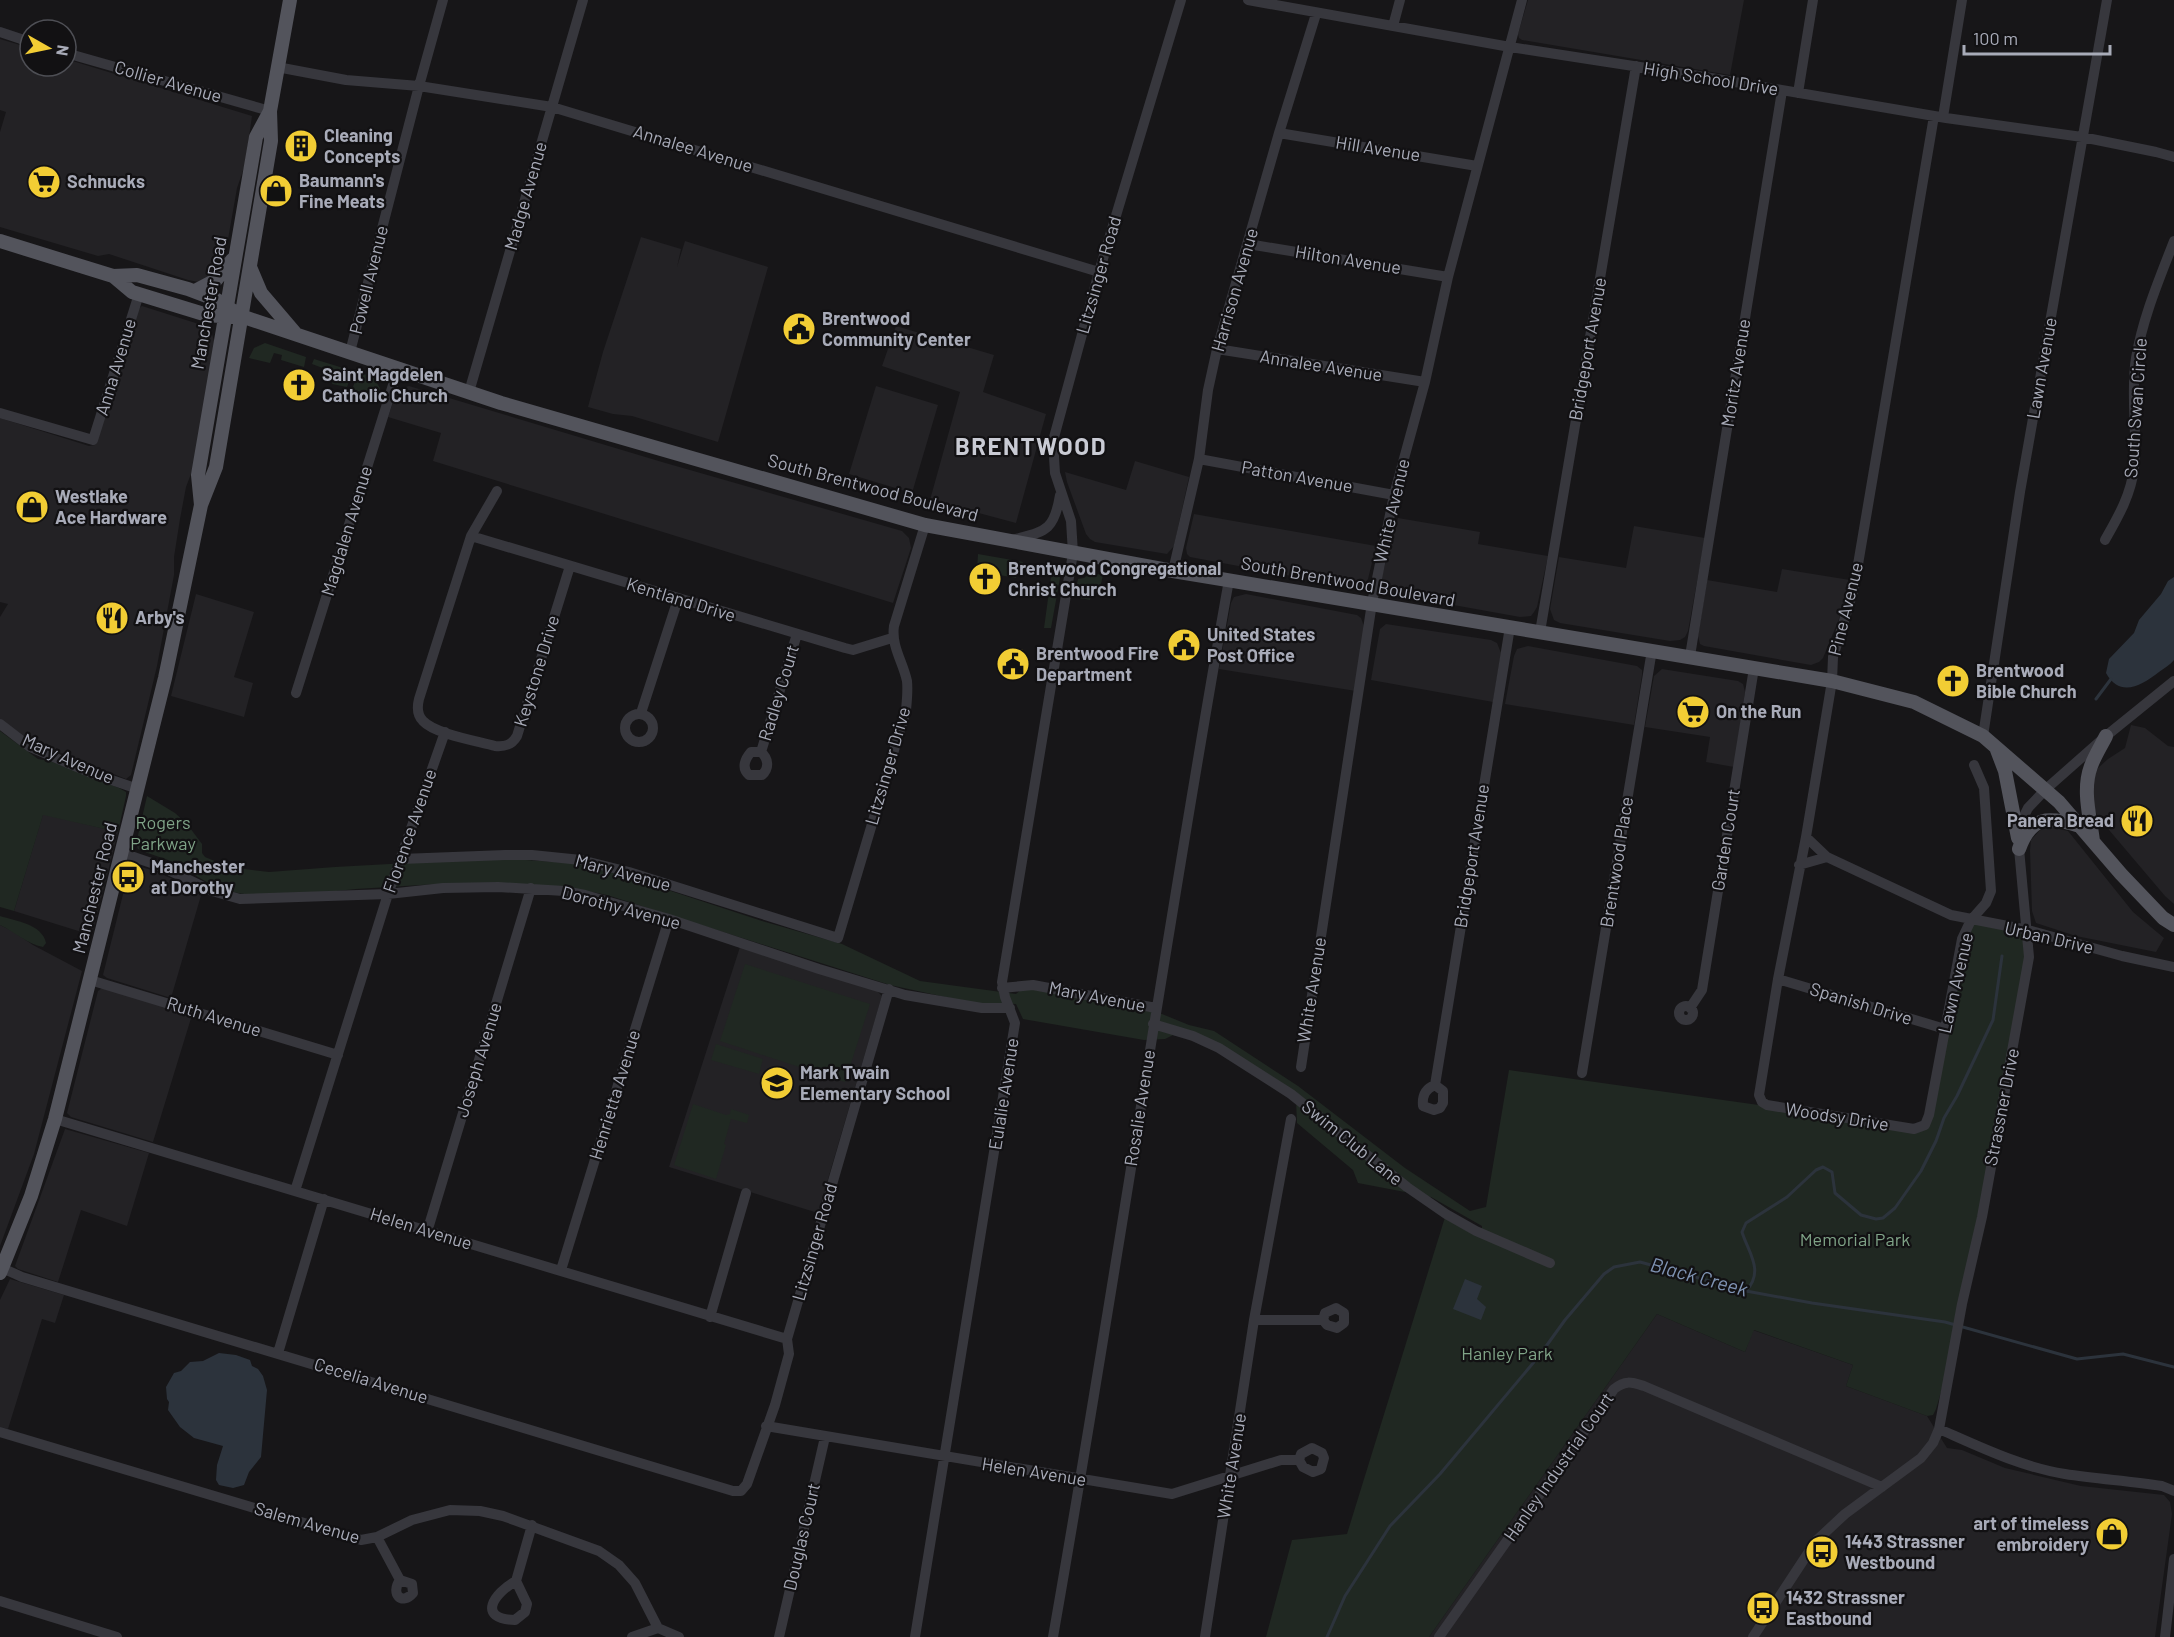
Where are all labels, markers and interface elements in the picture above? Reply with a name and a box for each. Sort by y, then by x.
north arrow [18,18,78,78]
scale bar [1964,18,2110,56]
text: 100 m [1973,27,2018,49]
text: N [53,44,74,57]
street label: Collier Avenue [112,55,224,107]
street label: High School Drive [1642,56,1780,100]
street label: Annalee Avenue [631,119,756,177]
place label: Cleaning Concepts [324,124,400,167]
building icon: Cleaning Concepts [283,128,319,164]
street label: Hill Avenue [1334,130,1422,166]
street label: Madge Avenue [499,139,551,253]
supermarket icon: Schnucks [26,164,62,200]
place label: Baumann's Fine Meats [299,169,385,212]
place label: Schnucks [67,170,145,192]
shop icon: Baumann's Fine Meats [258,173,294,209]
street label: Litzsinger Road [1071,213,1125,336]
street label: Powell Avenue [344,223,392,336]
street label: Harrison Avenue [1206,225,1262,354]
street label: Manchester Road [186,235,231,371]
street label: Hilton Avenue [1294,240,1403,278]
street label: Bridgeport Avenue [1564,275,1610,422]
place label: Brentwood Community Center [822,307,971,350]
public building icon: Brentwood Community Center [781,311,817,347]
street label: Lawn Avenue [2021,315,2061,420]
street label: Anna Avenue [90,316,140,418]
street label: Moritz Avenue [1716,317,1754,428]
street label: South Swan Circle [2119,337,2151,479]
street label: Annalee Avenue [1258,344,1384,386]
place label: Saint Magdelen Catholic Church [322,363,448,406]
church icon: Saint Magdelen Catholic Church [281,367,317,403]
district label: BRENTWOOD [955,431,1107,460]
street label: South Brentwood Boulevard [765,448,981,526]
street label: Patton Avenue [1240,455,1355,497]
street label: White Avenue [1368,456,1414,565]
street label: Magdalen Avenue [316,463,376,598]
place label: Westlake Ace Hardware [55,485,167,528]
shop icon: Westlake Ace Hardware [14,489,50,525]
street label: South Brentwood Boulevard [1239,551,1457,611]
place label: Brentwood Congregational Christ Church [1008,557,1221,600]
street label: Pine Avenue [1823,560,1867,658]
church icon: Brentwood Congregational Christ Church [967,561,1003,597]
street label: Kentland Drive [624,572,739,626]
restaurant icon: Arby's [94,600,130,636]
place label: Arby's [135,606,184,628]
street label: Keystone Drive [509,612,563,729]
place label: United States Post Office [1207,623,1315,666]
public building icon: United States Post Office [1166,627,1202,663]
street label: Radley Court [753,642,803,743]
place label: Brentwood Fire Department [1036,642,1159,685]
public building icon: Brentwood Fire Department [995,646,1031,682]
place label: Brentwood Bible Church [1976,659,2077,702]
church icon: Brentwood Bible Church [1935,663,1971,699]
supermarket icon: On the Run [1675,694,1711,730]
place label: On the Run [1716,700,1801,722]
street label: Litzsinger Drive [860,704,914,827]
street label: Mary Avenue [19,728,118,788]
street label: Florence Avenue [378,766,441,895]
street label: Bridgeport Avenue [1449,782,1493,929]
street label: Garden Court [1706,787,1744,892]
street label: Brentwood Place [1595,795,1637,929]
restaurant icon: Panera Bread [2119,803,2155,839]
place label: Panera Bread [2007,809,2114,831]
park label: Rogers Parkway [130,811,196,854]
street label: Manchester Road [67,820,121,956]
street label: Mary Avenue [573,849,674,895]
place label: Manchester at Dorothy [151,855,245,898]
bus stop icon: Manchester at Dorothy [110,859,146,895]
street label: Dorothy Avenue [559,881,683,933]
street label: Urban Drive [2003,916,2096,958]
street label: Lawn Avenue [1933,930,1977,1035]
street label: White Avenue [1292,935,1330,1044]
street label: Mary Avenue [1047,976,1148,1016]
street label: Spanish Drive [1807,977,1915,1029]
street label: Ruth Avenue [164,991,264,1041]
street label: Joseph Avenue [450,1000,506,1120]
street label: Henrietta Avenue [584,1027,644,1162]
street label: Eulalie Avenue [983,1036,1023,1151]
street label: Strassner Drive [1979,1046,2023,1167]
street label: Rosalie Avenue [1119,1048,1159,1168]
place label: Mark Twain Elementary School [800,1061,950,1104]
school or university icon: Mark Twain Elementary School [759,1065,795,1101]
street label: Swim Club Lane [1298,1095,1407,1190]
street label: Woodsy Drive [1784,1097,1890,1135]
street label: Litzsinger Road [787,1180,841,1303]
street label: Helen Avenue [368,1202,475,1254]
park label: Memorial Park [1800,1228,1910,1250]
water label: Black Creek [1648,1251,1751,1301]
park label: Hanley Park [1461,1342,1553,1364]
street label: Cecelia Avenue [312,1352,431,1408]
street label: Hanley Industrial Court [1498,1388,1618,1545]
street label: White Avenue [1212,1411,1250,1520]
street label: Helen Avenue [980,1452,1088,1490]
street label: Douglas Court [778,1481,824,1593]
street label: Salem Avenue [252,1496,363,1548]
place label: art of timeless embroidery [1973,1512,2089,1555]
shop icon: art of timeless embroidery [2094,1516,2130,1552]
place label: 1443 Strassner Westbound [1845,1530,1965,1573]
bus stop icon: 1443 Strassner Westbound [1804,1534,1840,1570]
place label: 1432 Strassner Eastbound [1786,1586,1905,1629]
bus stop icon: 1432 Strassner Eastbound [1745,1590,1781,1626]

